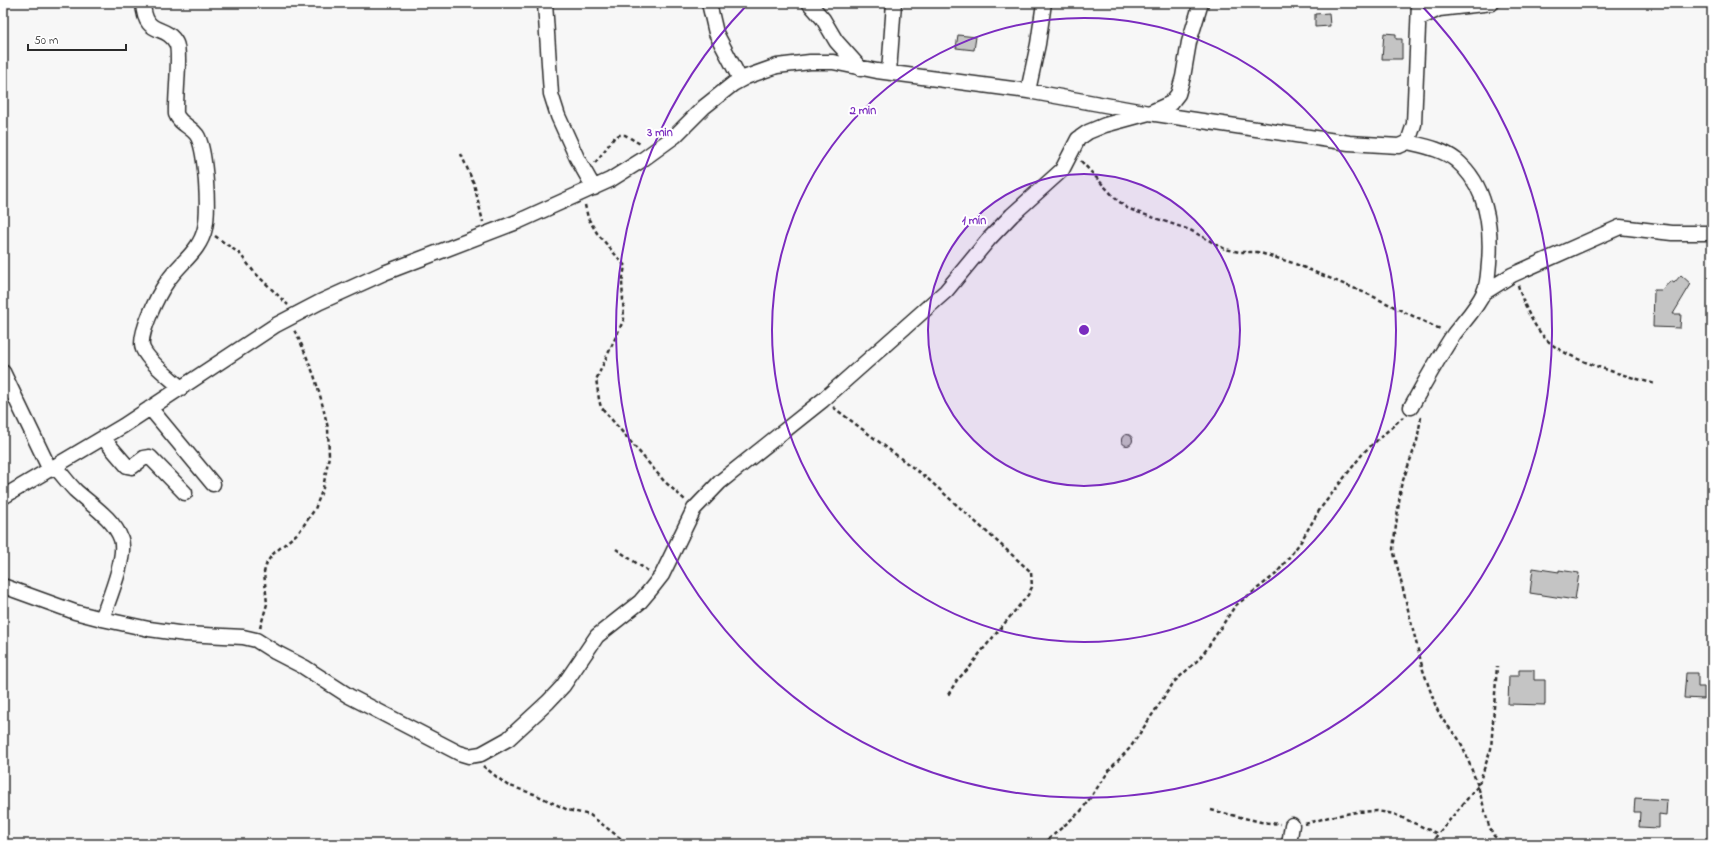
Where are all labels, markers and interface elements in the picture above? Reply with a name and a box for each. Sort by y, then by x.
scale bar [28,26,126,52]
text: 50 m [34,32,58,50]
text: 2 min [849,102,876,120]
text: 3 min [646,124,673,142]
text: 1 min [962,212,986,230]
centre of rings [1077,323,1091,337]

